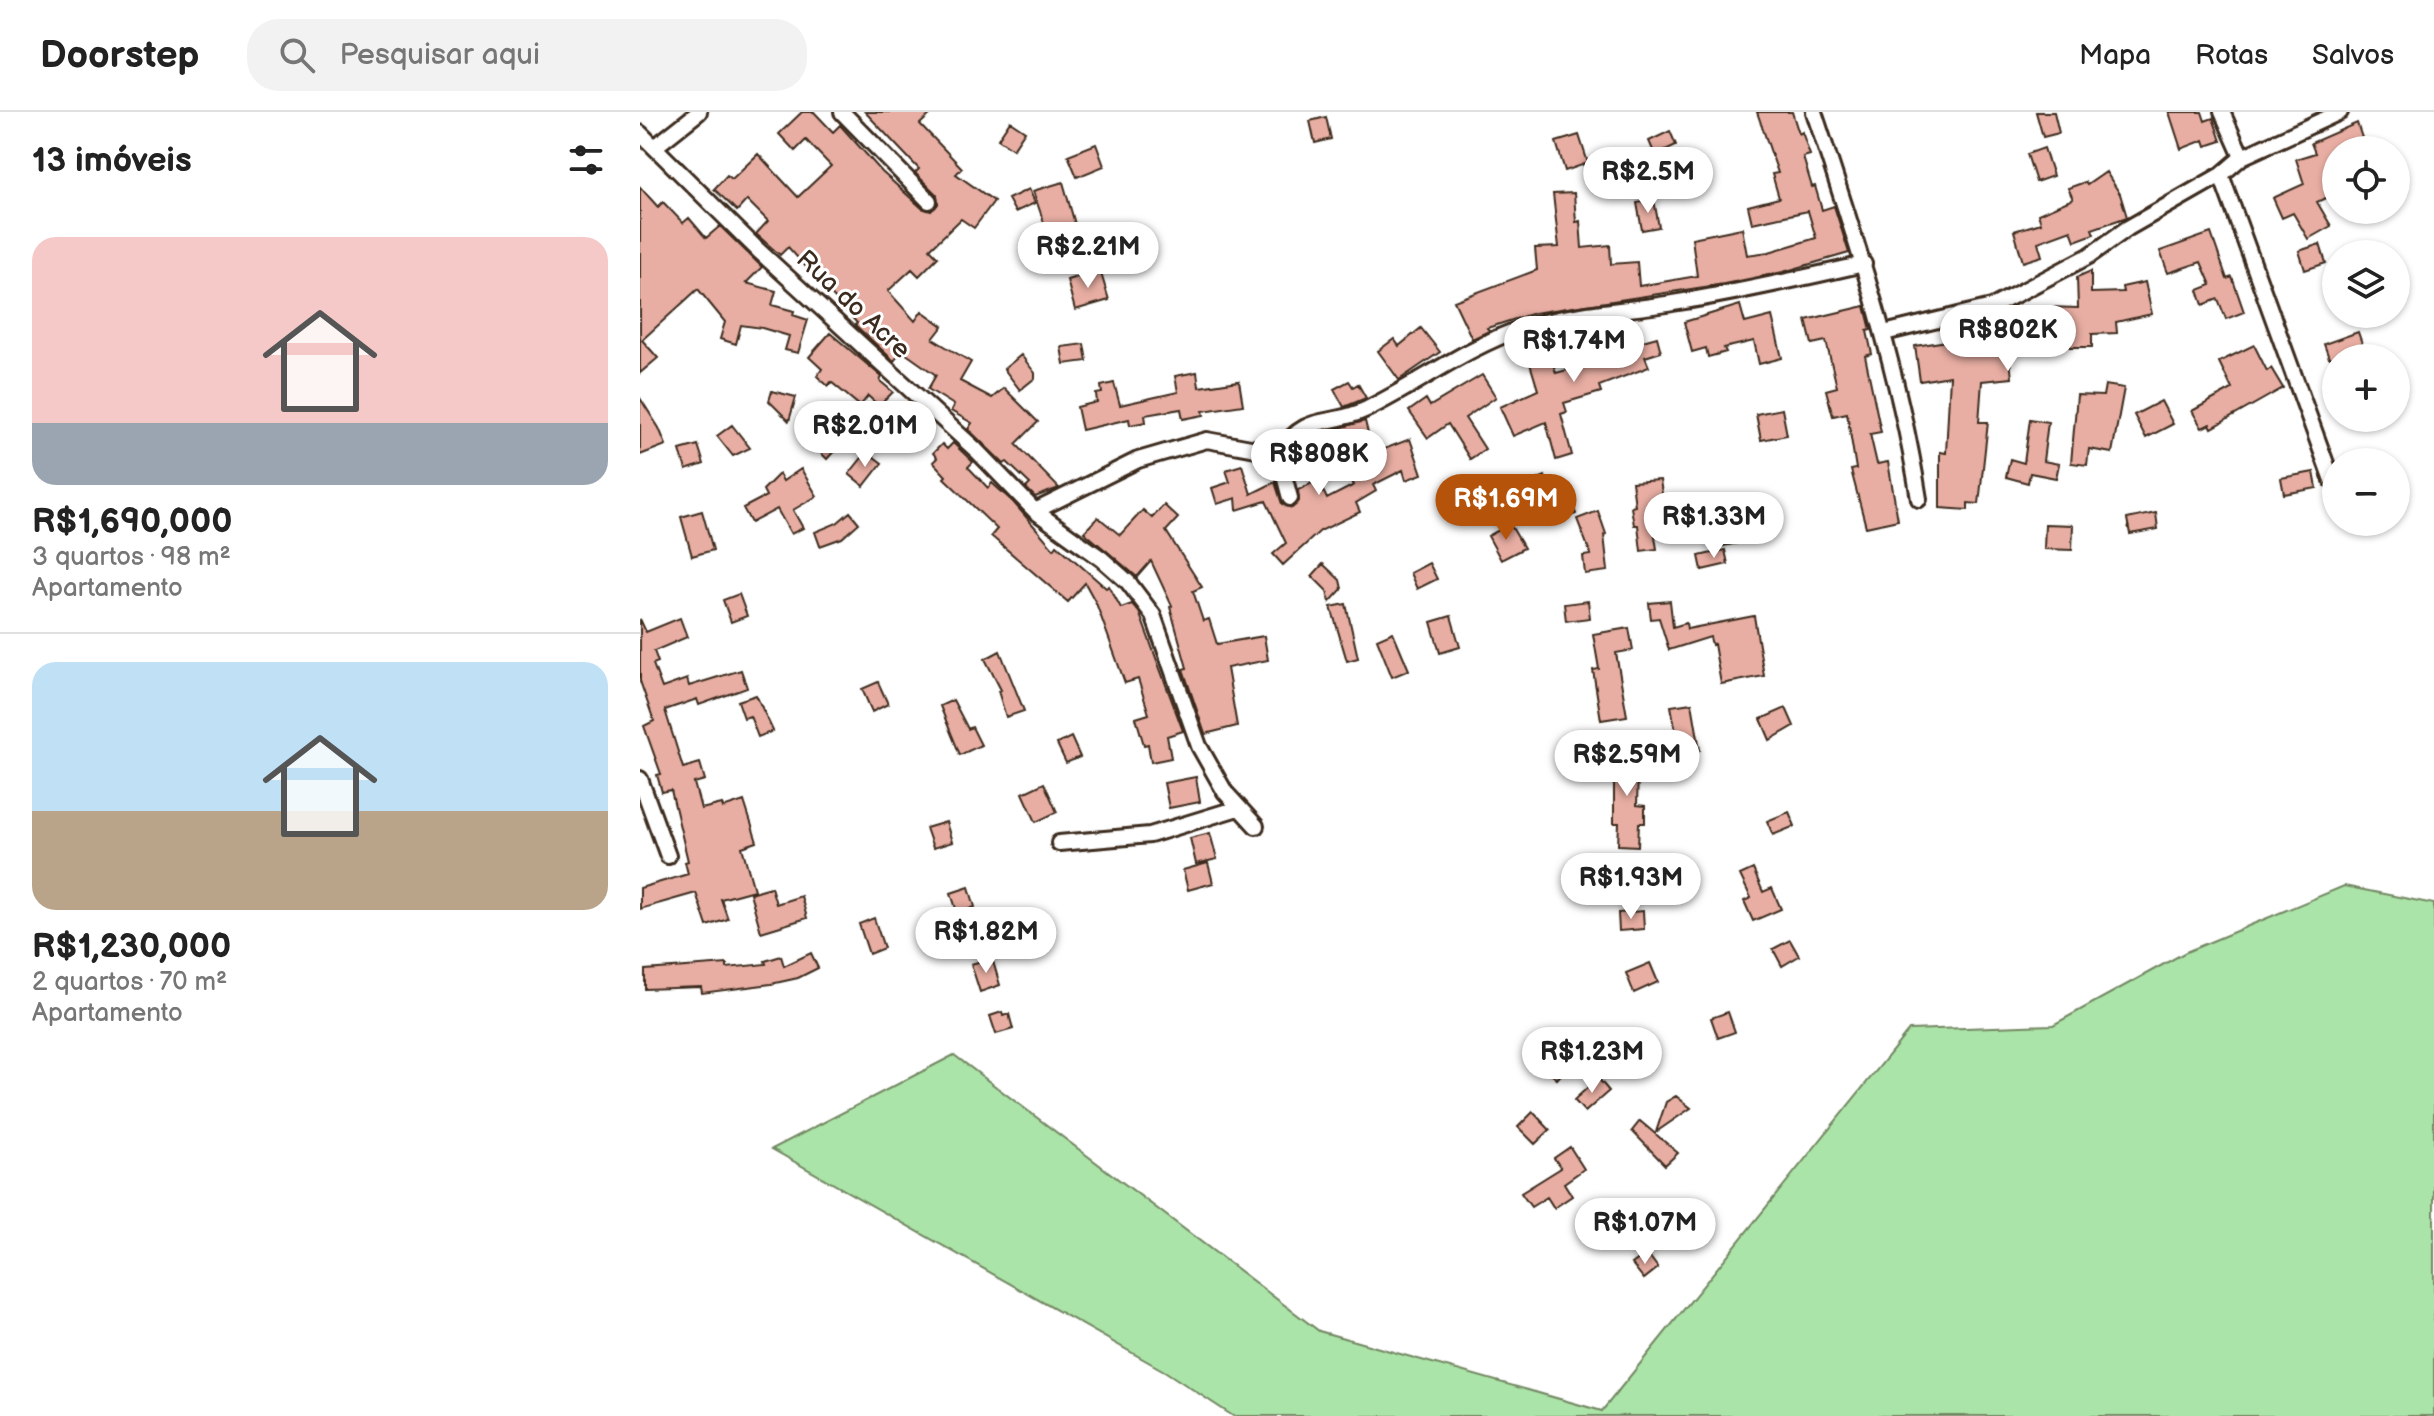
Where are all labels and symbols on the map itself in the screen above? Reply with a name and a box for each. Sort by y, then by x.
pin: R$2.5M [1583,147,1713,215]
pin: R$2.21M [1014,222,1162,290]
street label: Rua do Acre [789,244,917,366]
pin: R$802K [1943,305,2073,373]
pin: R$1.74M [1500,316,1648,384]
pin: R$2.01M [791,401,939,469]
pin: R$808K [1254,429,1384,497]
pin: R$1.69M [1432,474,1580,542]
pin: R$1.33M [1640,492,1788,560]
pin: R$2.59M [1553,730,1701,798]
pin: R$1.93M [1557,853,1705,921]
pin: R$1.82M [912,907,1060,975]
pin: R$1.23M [1518,1027,1666,1095]
pin: R$1.07M [1571,1198,1719,1266]

